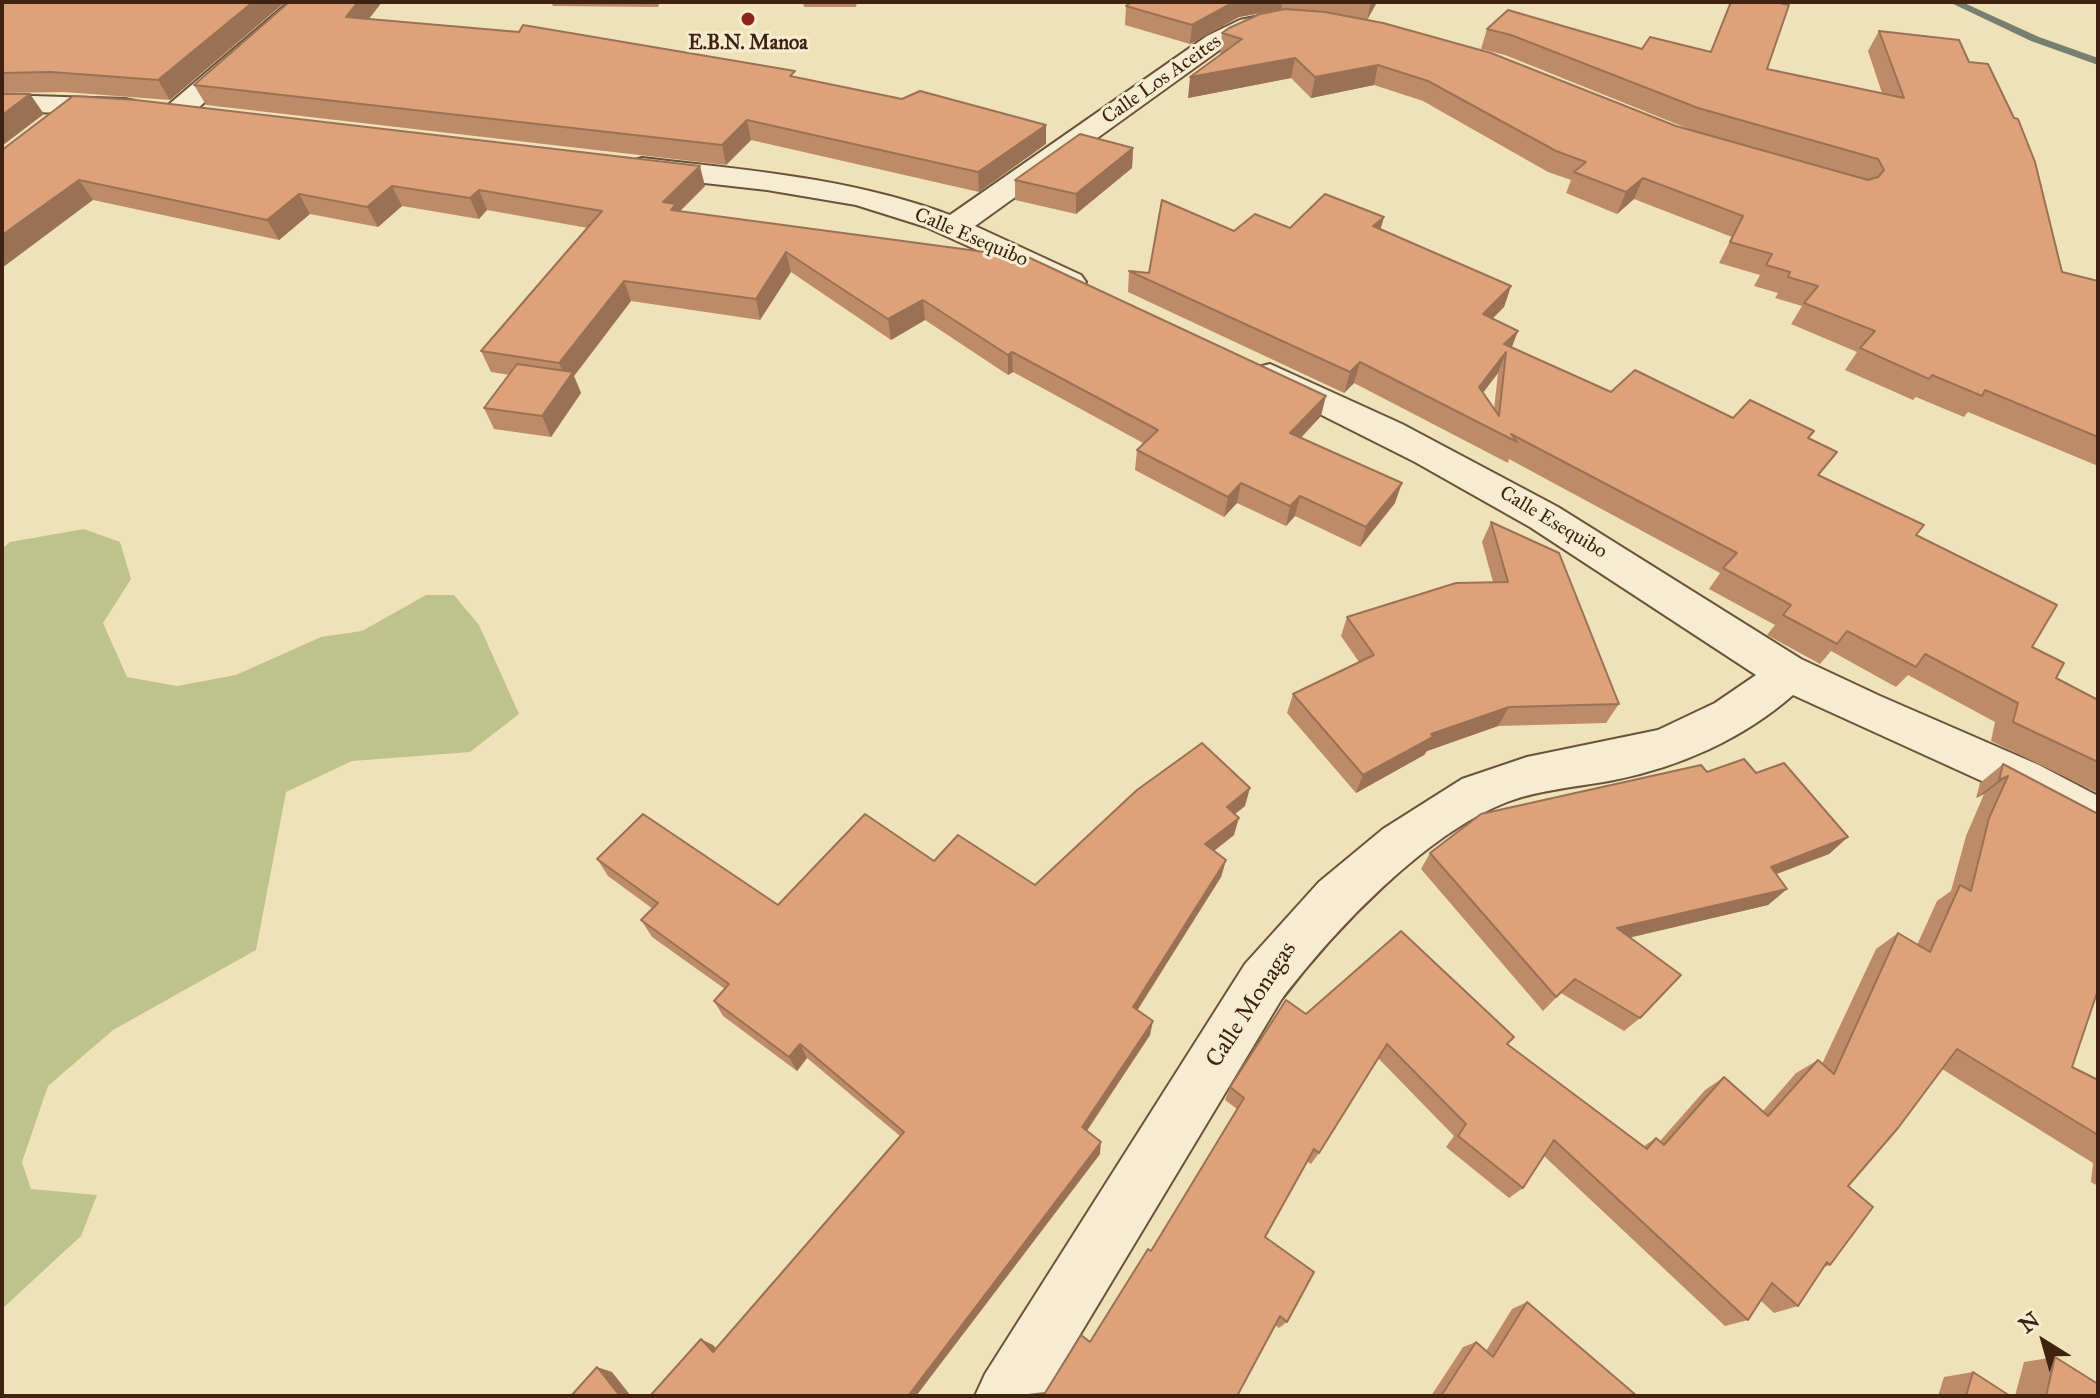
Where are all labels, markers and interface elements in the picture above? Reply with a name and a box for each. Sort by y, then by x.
marker: E.B.N. Manoa [739,10,757,28]
street label: Calle Los Aceites [1098,30,1226,130]
place label: E.B.N. Manoa [688,32,808,56]
street label: Calle Esequibo [911,203,1031,273]
street label: Calle Esequibo [1495,482,1611,564]
street label: Calle Monagas [1201,937,1303,1073]
north arrow [2004,1302,2084,1382]
text: N [2014,1306,2045,1339]

